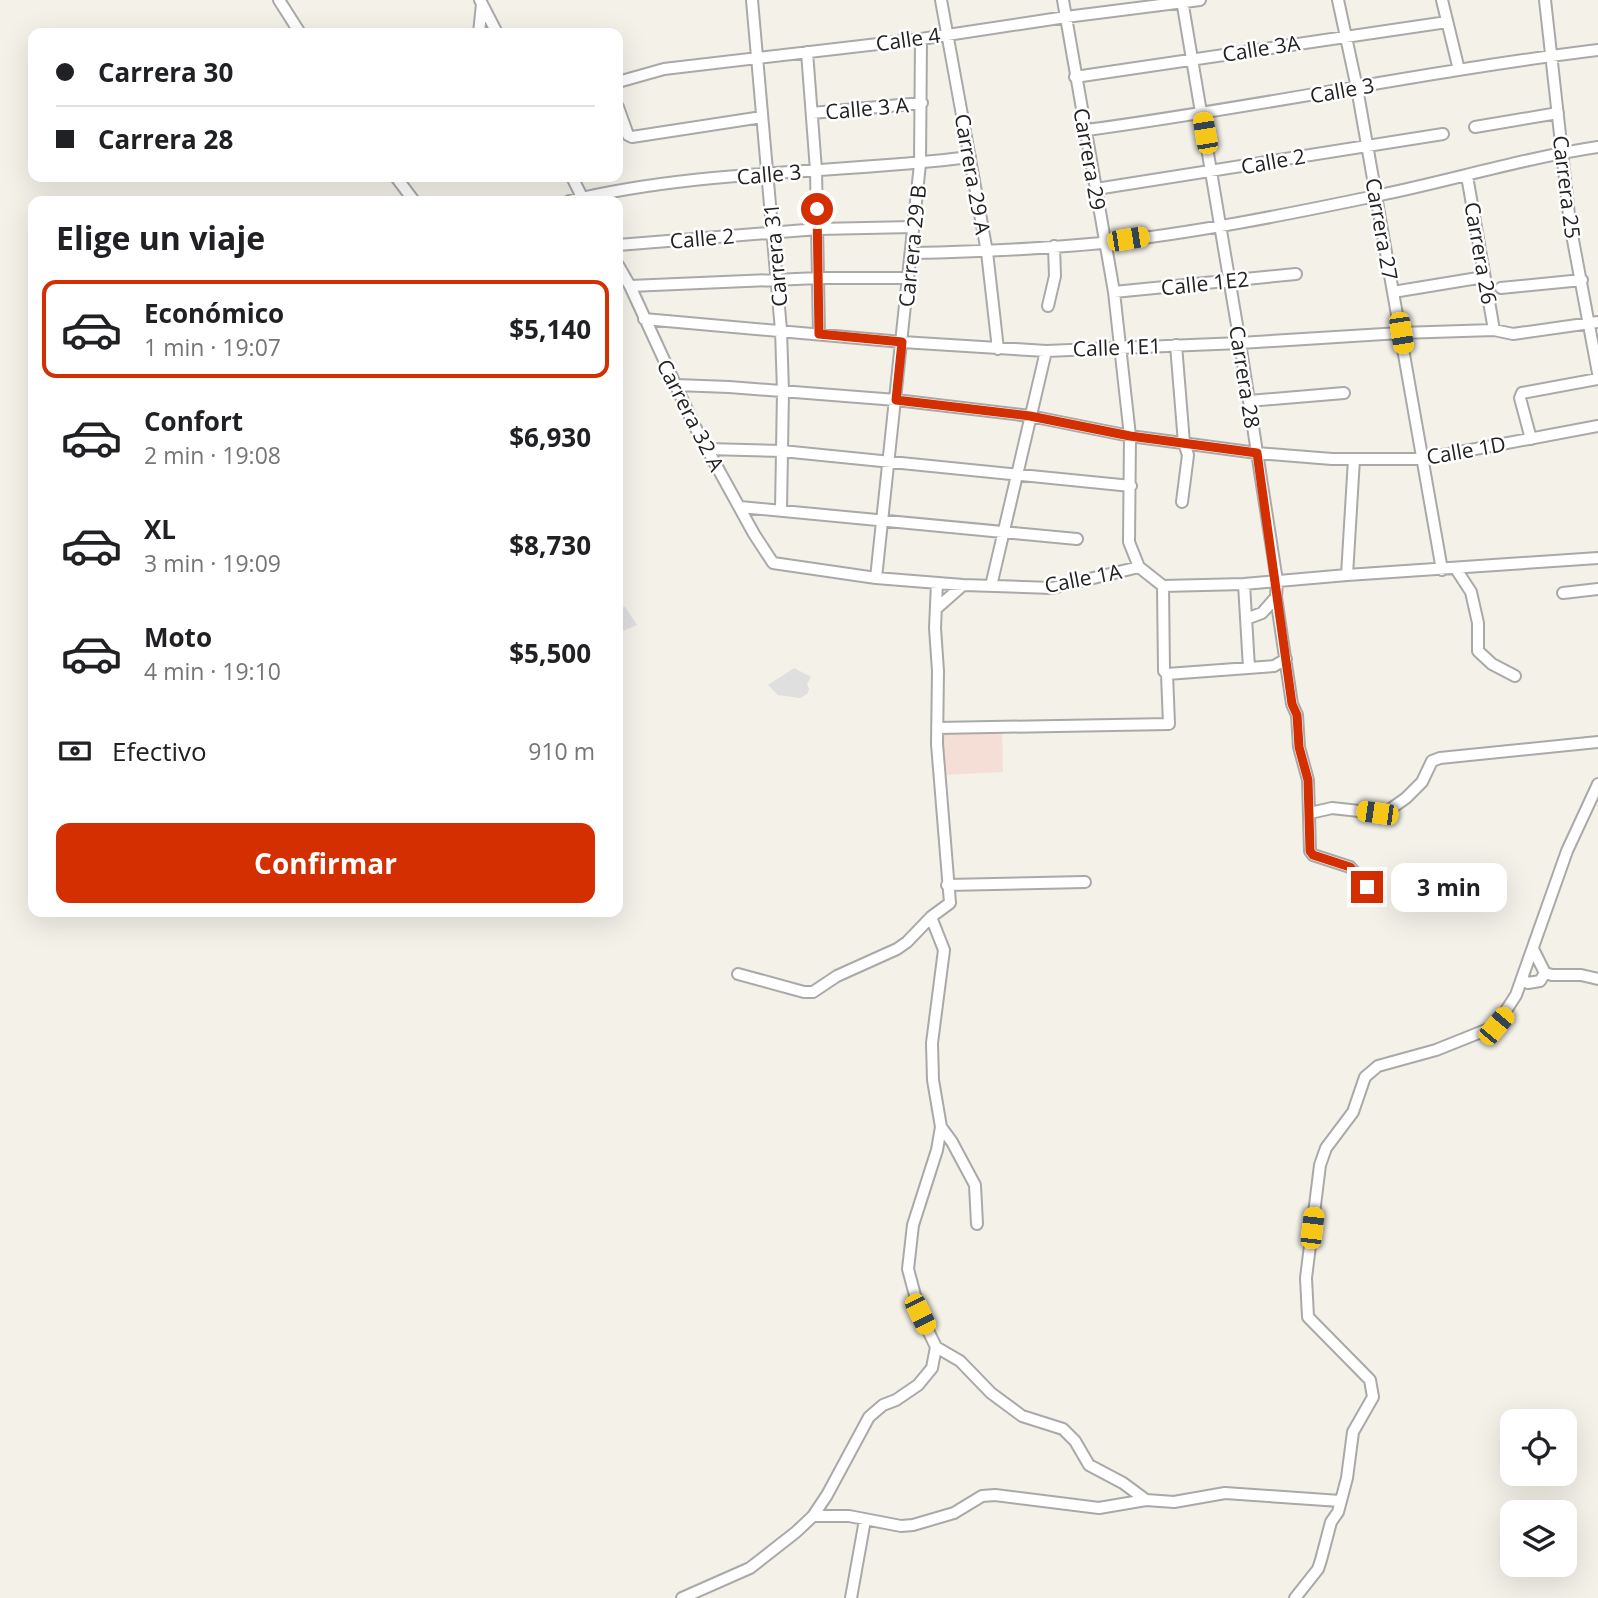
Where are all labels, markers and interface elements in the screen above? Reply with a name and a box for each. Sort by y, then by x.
street label: Calle 4 [874,21,942,57]
street label: Calle 3A [1220,28,1302,68]
text: Carrera 30 [98,54,233,90]
street label: Calle 3 [1308,71,1376,109]
street label: Calle 3 A [824,90,911,126]
street label: Carrera 29 [1067,106,1113,212]
car [1192,110,1219,156]
street label: Carrera 29 A [949,111,998,237]
text: Carrera 28 [98,121,233,157]
street label: Carrera 25 [1547,134,1587,240]
street label: Calle 2 [1239,142,1307,180]
street label: Calle 3 [736,157,802,191]
street label: Carrera 27 [1359,176,1405,282]
street label: Carrera 29 B [892,184,932,308]
route start [801,193,833,225]
street label: Carrera 26 [1458,200,1504,306]
street label: Carrera 31 [757,202,793,308]
text: Elige un viaje [56,216,265,259]
street label: Calle 2 [669,221,735,255]
car [1106,225,1151,253]
street label: Calle 1E2 [1160,264,1250,302]
text: Económico [144,295,284,331]
icon: car [60,298,123,361]
text: $5,140 [509,311,591,347]
car [1388,311,1415,355]
street label: Carrera 28 [1223,324,1267,430]
text: 1 min · 19:07 [144,331,281,363]
street label: Calle 1E1 [1072,331,1162,363]
street label: Carrera 32 A [651,354,732,476]
text: Confort [144,403,243,439]
icon: car [60,406,123,469]
text: $6,930 [509,419,591,455]
street label: Calle 1D [1424,429,1508,471]
text: 2 min · 19:08 [144,439,281,471]
text: XL [144,511,176,547]
icon: car [60,514,123,577]
text: $8,730 [509,527,591,563]
text: 3 min · 19:09 [144,547,281,579]
street label: Calle 1A [1042,557,1125,599]
text: Moto [144,619,212,655]
icon: car [60,622,123,685]
text: $5,500 [509,635,591,671]
text: 4 min · 19:10 [144,655,281,687]
icon: cash [56,732,94,770]
text: Efectivo [112,733,207,769]
text: 910 m [528,735,595,767]
car [1355,800,1400,826]
button: Confirmar [56,823,595,903]
callout: 3 min [1392,862,1507,912]
route end [1351,871,1383,903]
text: 3 min [1417,871,1481,903]
car [1475,1003,1518,1049]
car [1300,1206,1325,1250]
car [902,1291,939,1337]
map controls [1500,1409,1577,1577]
button: locate [1500,1409,1577,1486]
button: layers [1500,1500,1577,1577]

